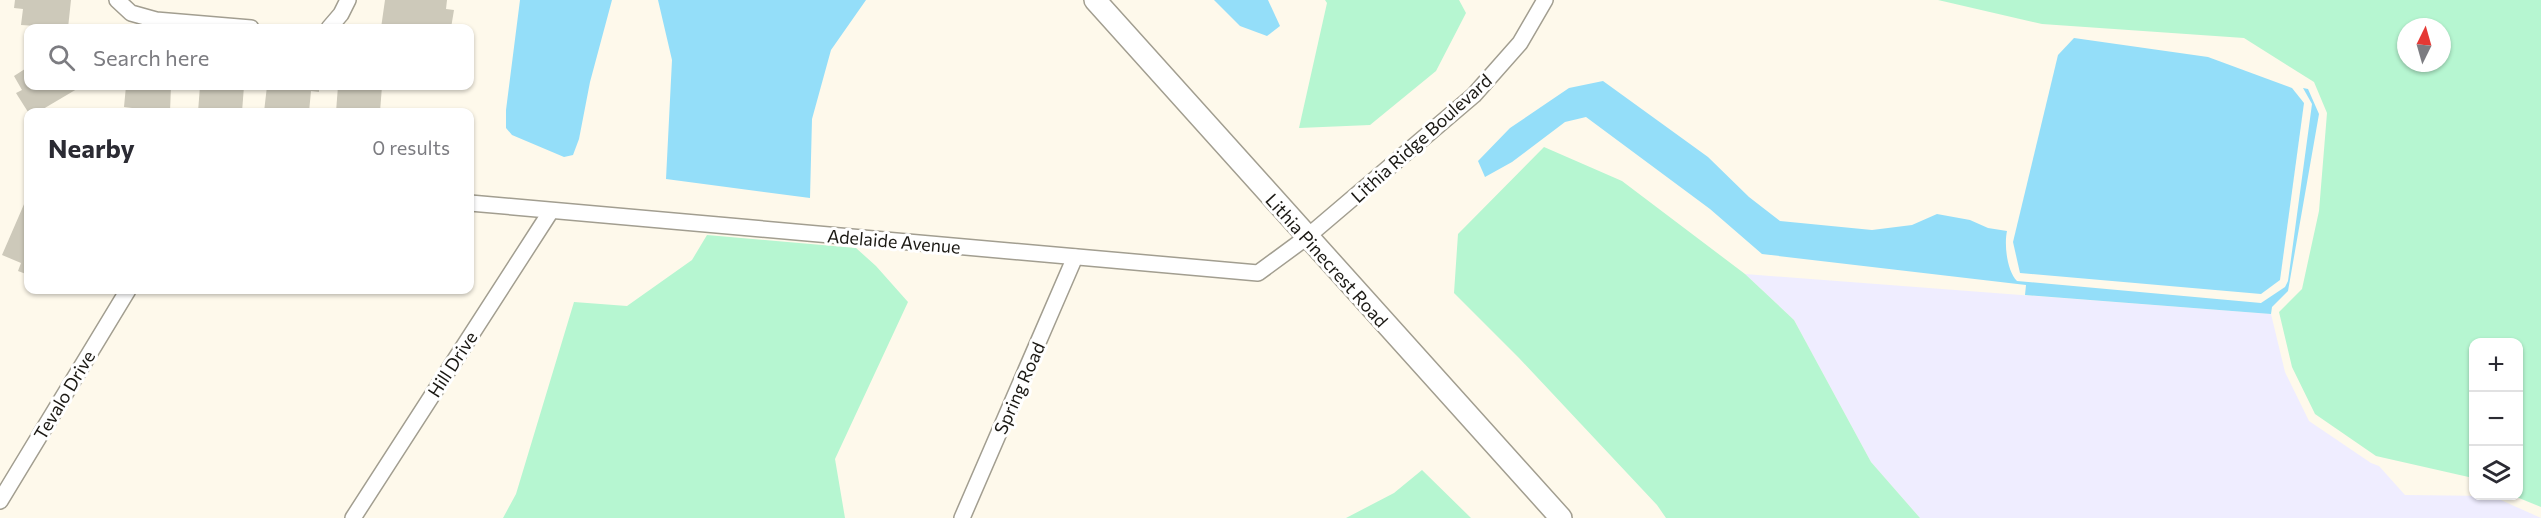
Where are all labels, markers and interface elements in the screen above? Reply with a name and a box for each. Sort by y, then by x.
north arrow [2397,18,2451,72]
search box [24,24,474,90]
icon: search [45,41,78,74]
text: Search here [93,44,209,71]
street label: Lithia Ridge Boulevard [1346,69,1496,207]
text: Nearby [48,132,135,163]
text: 0 results [372,135,450,159]
street label: Lithia Pinecrest Road [1261,189,1393,331]
street label: Adelaide Avenue [826,224,962,258]
street label: Hill Drive [423,327,481,401]
street label: Spring Road [989,338,1049,438]
map controls [2469,338,2523,500]
button: + [2469,338,2523,392]
street label: Tevalo Drive [29,346,99,444]
button: − [2469,392,2523,446]
button: layers [2469,446,2523,500]

